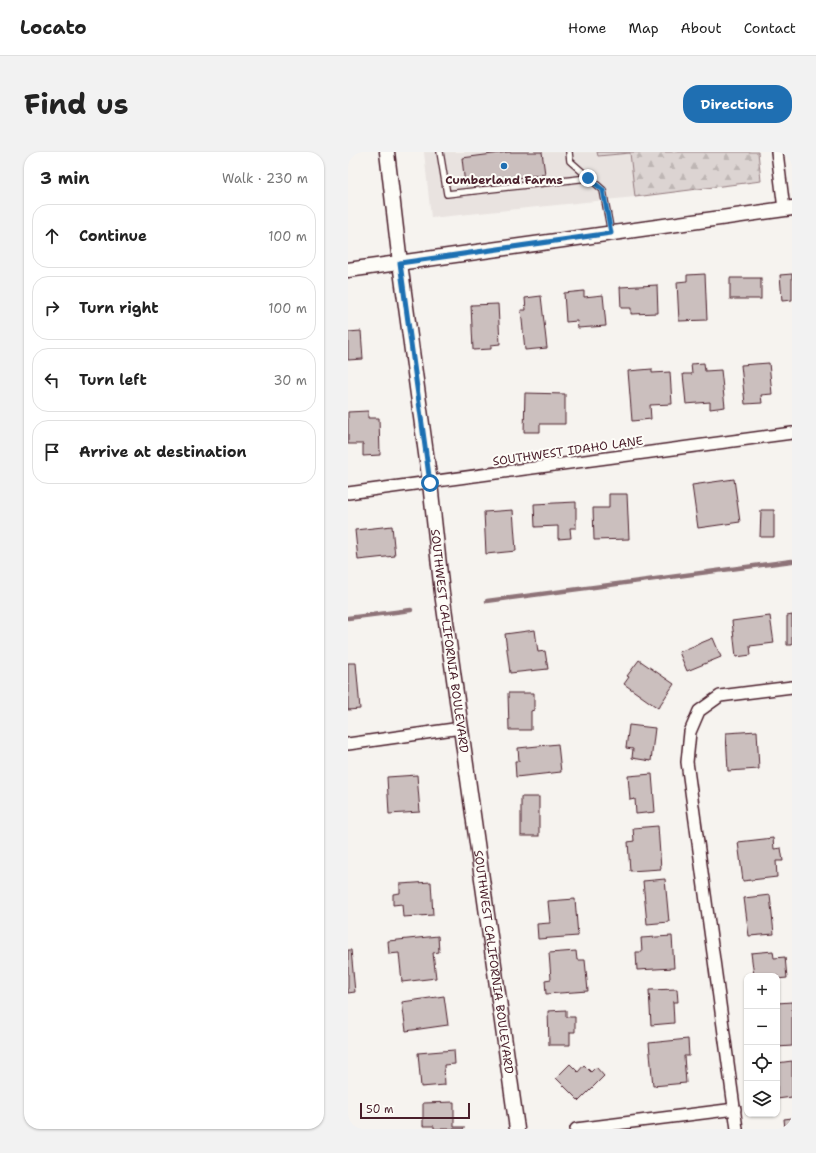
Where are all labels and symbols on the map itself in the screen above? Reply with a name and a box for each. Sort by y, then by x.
marker: Cumberland Farms [499,161,509,171]
route end [579,169,597,187]
place label: Cumberland Farms [445,172,563,188]
street label: SOUTHWEST IDAHO LANE [492,433,644,469]
route start [421,474,439,492]
street label: SOUTHWEST CALIFORNIA BOULEVARD [427,528,472,754]
street label: SOUTHWEST CALIFORNIA BOULEVARD [470,849,517,1075]
scale bar [360,1101,470,1120]

